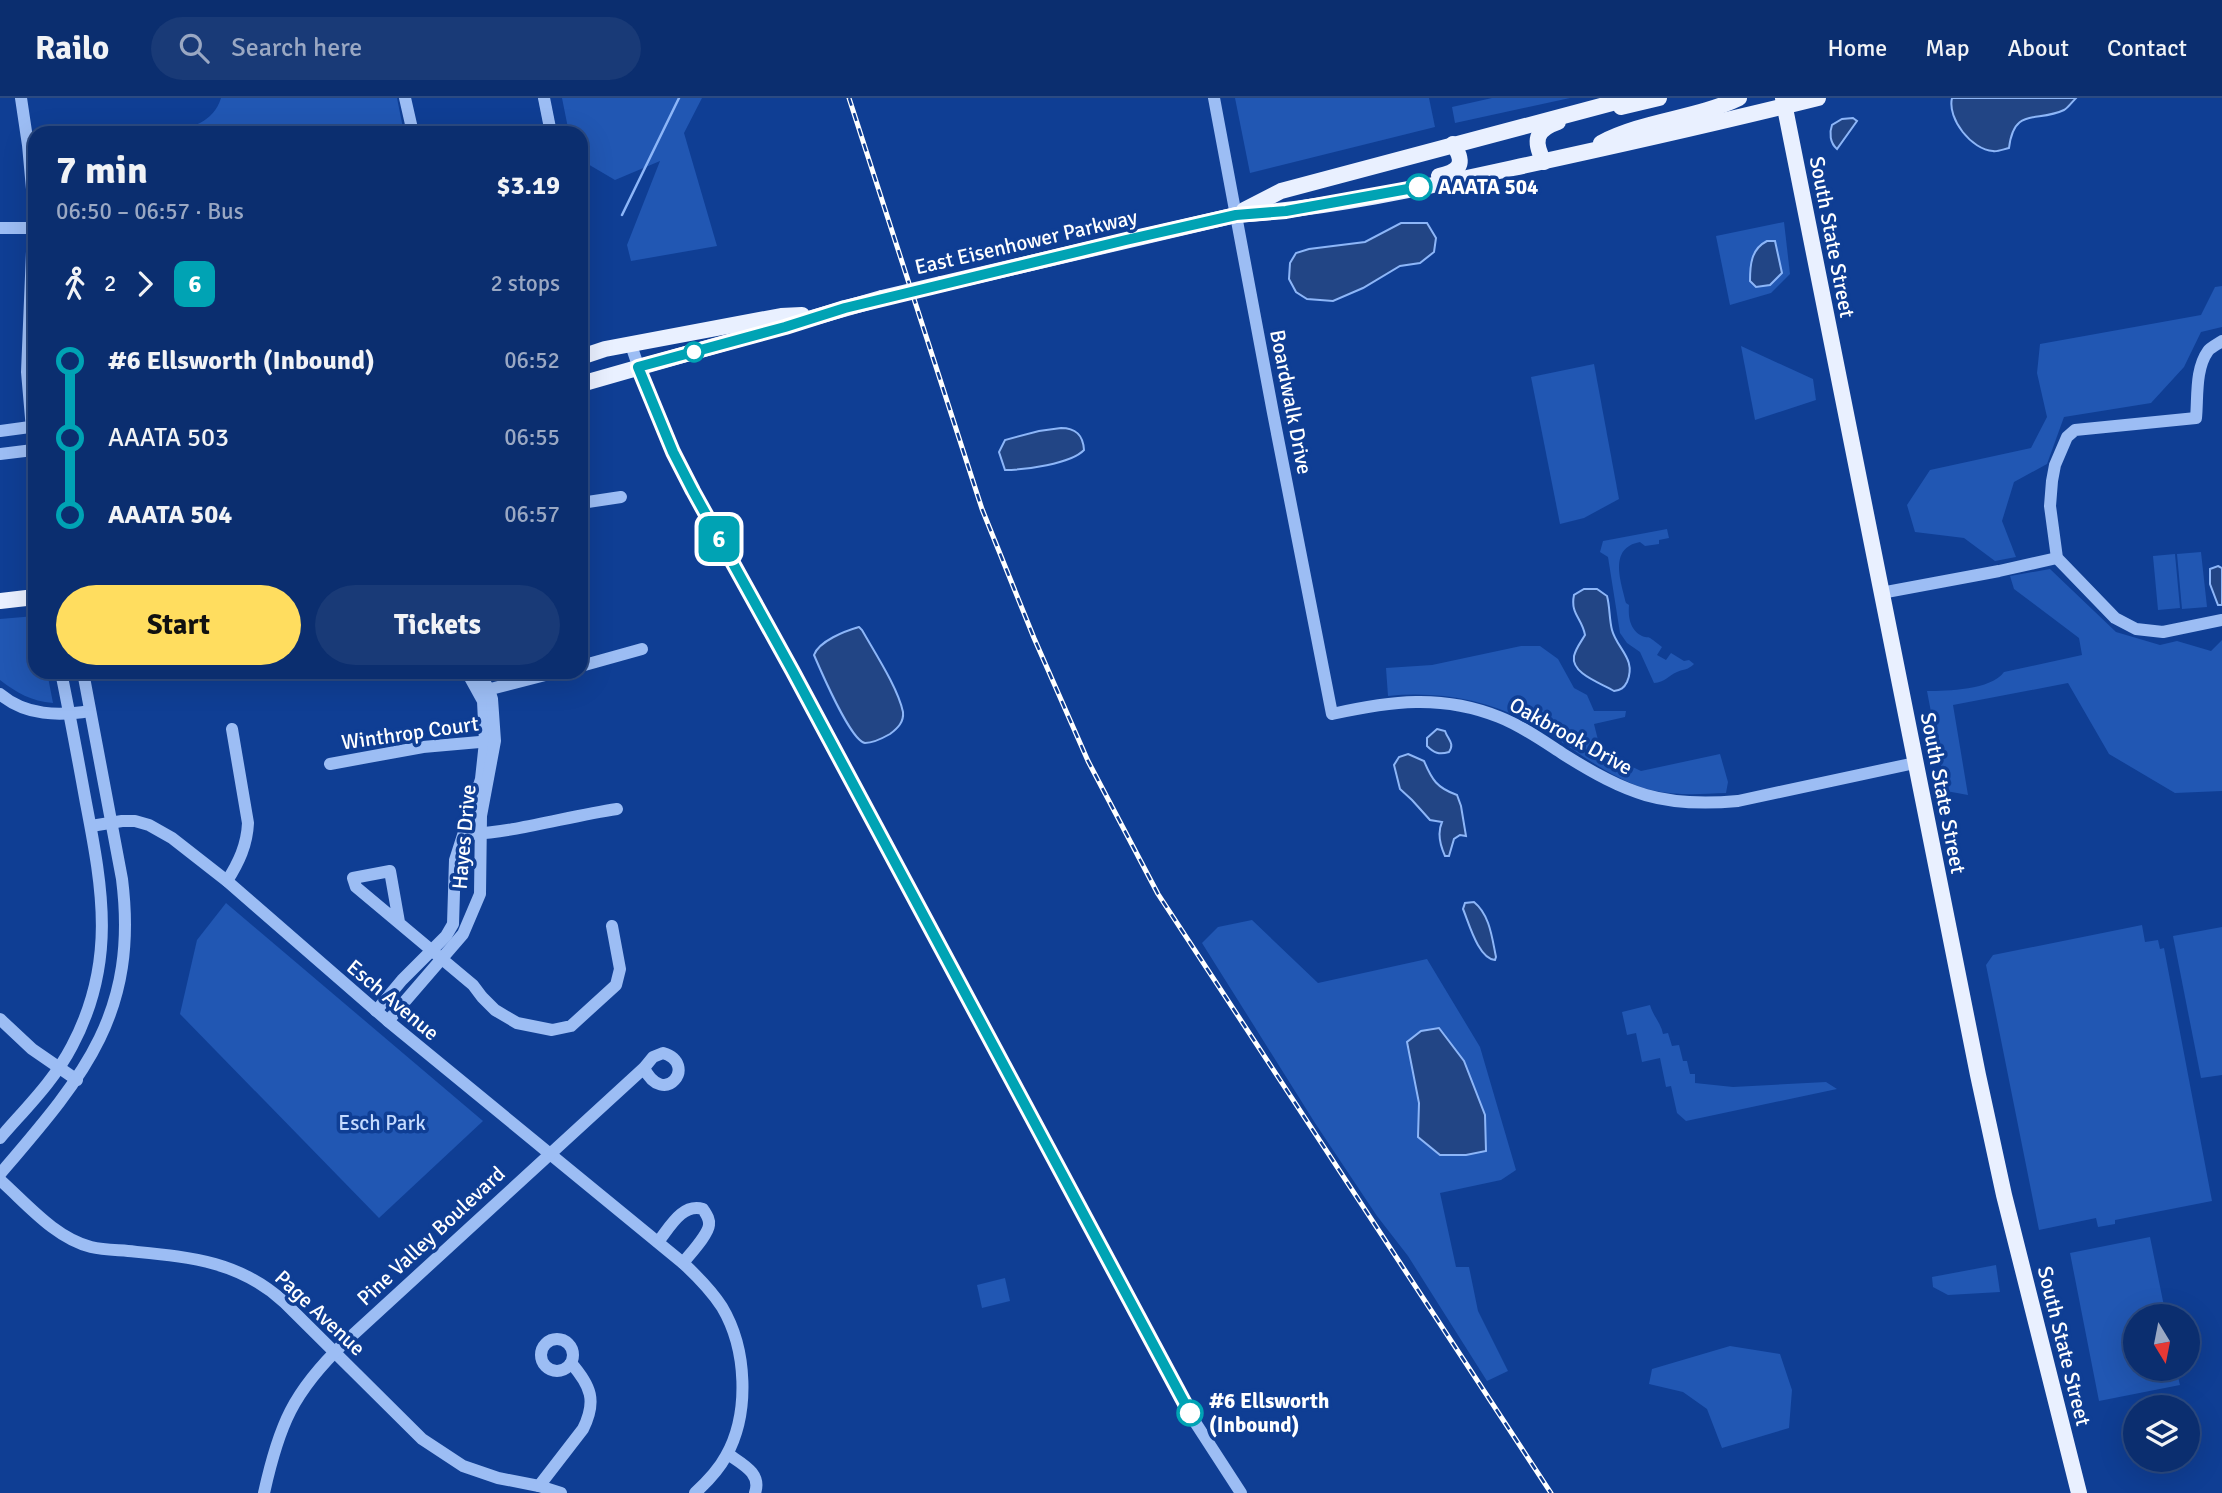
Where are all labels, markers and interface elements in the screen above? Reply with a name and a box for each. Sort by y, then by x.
search box [151,17,641,80]
text: Railo [35,28,109,69]
icon: search [175,29,213,67]
text: Search here [231,32,362,64]
text: Home [1827,33,1887,63]
text: Map [1925,33,1970,63]
text: About [2008,33,2069,63]
text: Contact [2107,33,2187,63]
text: 7 min [56,147,148,194]
street label: South State Street [1804,154,1860,320]
text: $3.19 [496,170,560,202]
marker: AAATA 504 [1406,174,1432,200]
place label: AAATA 504 [1438,174,1538,200]
text: 06:50 – 06:57 · Bus [56,197,244,226]
street label: East Eisenhower Parkway [912,204,1140,280]
icon: walk [56,265,94,303]
icon: forward [126,265,164,303]
text: 2 [104,269,116,298]
text: 6 [188,269,201,299]
text: 2 stops [490,269,560,298]
street label: Boardwalk Drive [1264,327,1318,477]
unlabelled marker [684,342,704,362]
text: #6 Ellsworth (Inbound) [108,345,375,377]
text: 06:52 [504,346,560,375]
text: AAATA 503 [108,422,229,454]
text: 06:55 [504,423,560,452]
text: AAATA 504 [108,499,232,531]
text: 06:57 [504,500,560,529]
line badge: 6 [696,516,742,562]
text: 6 [713,524,725,554]
button: Start [56,585,301,665]
button: Tickets [315,585,560,665]
street label: Oakbrook Drive [1505,691,1637,781]
street label: South State Street [1915,710,1971,876]
street label: Winthrop Court [340,711,480,755]
street label: Hayes Drive [446,783,482,891]
street label: Esch Avenue [341,954,445,1046]
park label: Esch Park [338,1110,426,1136]
street label: Pine Valley Boulevard [352,1161,510,1311]
street label: South State Street [2032,1263,2096,1429]
street label: Page Avenue [269,1265,371,1361]
north arrow [2123,1304,2200,1381]
map controls [2123,1304,2200,1472]
place label: #6 Ellsworth (Inbound) [1209,1388,1329,1438]
button: layers [2123,1395,2200,1472]
marker: #6 Ellsworth (Inbound) [1177,1400,1203,1426]

